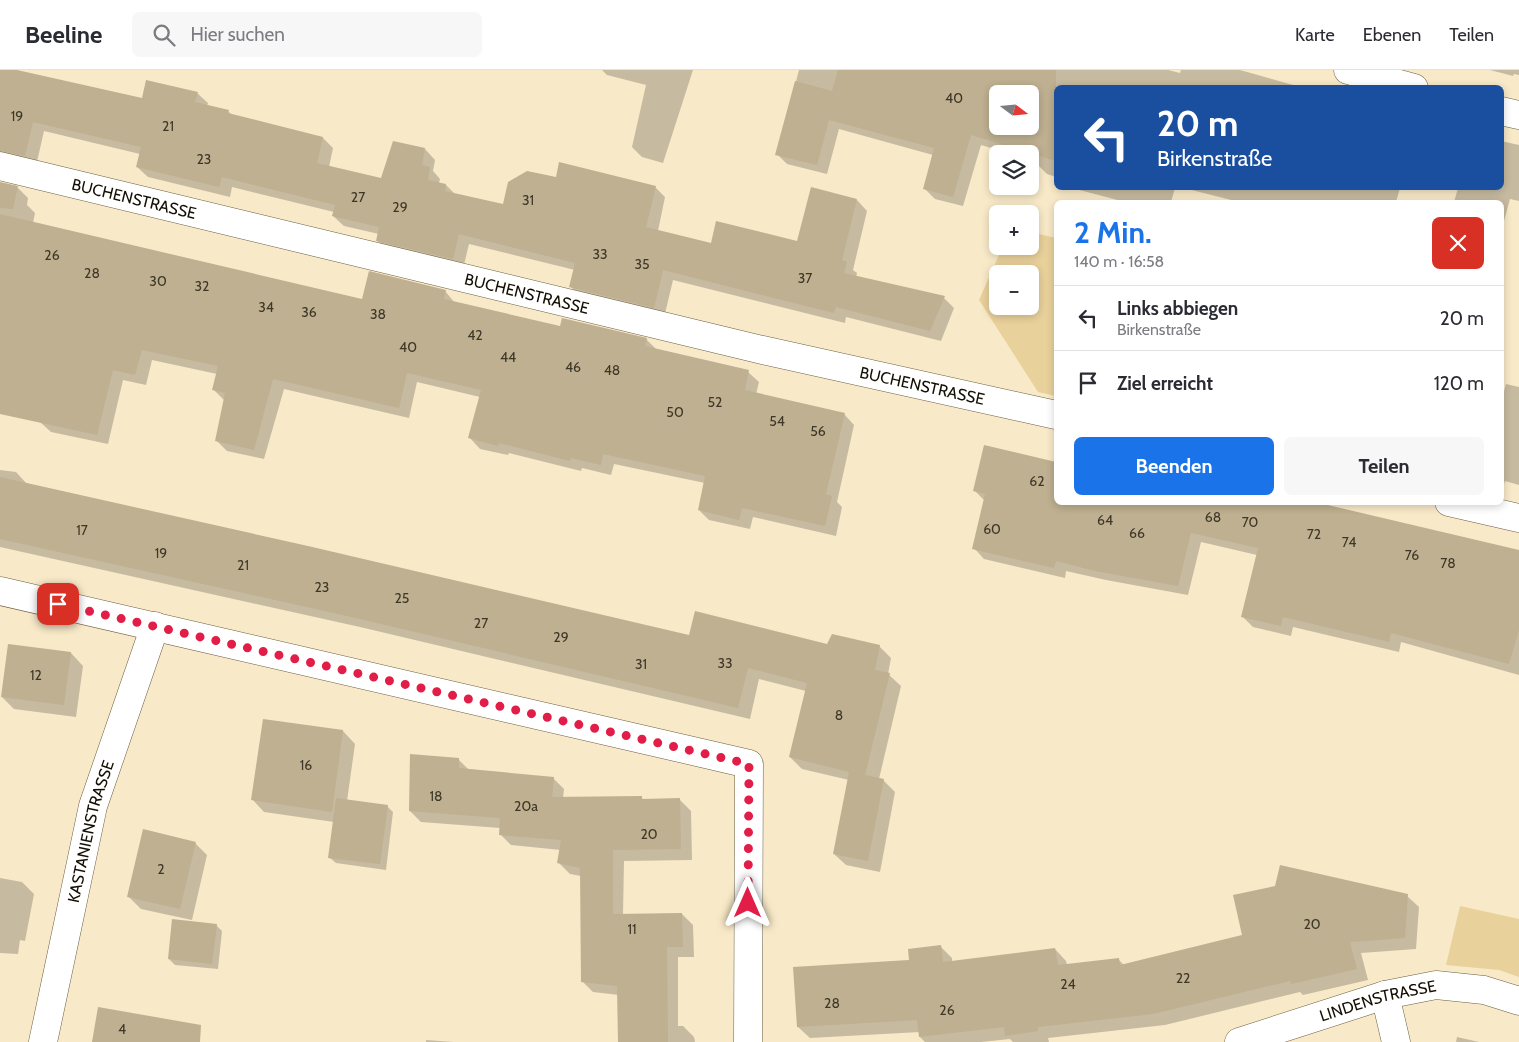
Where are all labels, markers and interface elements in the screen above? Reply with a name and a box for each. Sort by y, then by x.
search box [132,12,482,57]
text: Beeline [25,20,102,49]
icon: search [150,21,178,49]
text: Hier suchen [190,23,285,46]
text: Karte [1295,24,1335,46]
text: Ebenen [1363,24,1421,46]
text: Teilen [1449,24,1494,46]
north arrow [989,85,1039,135]
map controls [989,85,1039,315]
house number: 40 [945,89,963,107]
text: 20 m [1157,102,1239,145]
icon: left [1074,105,1139,170]
house number: 19 [11,107,23,125]
house number: 21 [162,117,174,135]
button: layers [989,145,1039,195]
text: Birkenstraße [1157,145,1272,172]
house number: 23 [197,150,211,168]
street label: BUCHENSTRASSE [70,175,198,223]
house number: 27 [351,188,365,206]
house number: 31 [522,191,534,209]
house number: 29 [392,198,408,216]
button: + [989,205,1039,255]
text: 2 Min. [1074,214,1152,251]
button: close [1432,217,1484,269]
house number: 33 [592,245,608,263]
house number: 26 [44,246,60,264]
text: 140 m · 16:58 [1074,252,1164,271]
house number: 35 [634,255,650,273]
house number: 28 [84,264,100,282]
button: − [989,265,1039,315]
street label: BUCHENSTRASSE [463,269,591,318]
house number: 37 [798,269,812,287]
house number: 30 [149,272,167,290]
house number: 32 [195,277,209,295]
text: Links abbiegen [1117,297,1238,320]
house number: 34 [258,298,274,316]
house number: 36 [301,303,317,321]
icon: left [1074,304,1102,332]
house number: 38 [370,305,386,323]
text: 20 m [1440,307,1484,330]
text: Birkenstraße [1117,320,1201,339]
house number: 42 [467,326,483,344]
house number: 40 [399,338,417,356]
house number: 44 [500,348,516,366]
house number: 46 [565,358,581,376]
house number: 48 [604,361,620,379]
street label: BUCHENSTRASSE [858,363,987,409]
icon: arrive [1074,369,1102,397]
text: Ziel erreicht [1117,372,1213,395]
text: 120 m [1434,372,1484,395]
house number: 52 [708,393,722,411]
house number: 50 [666,403,684,421]
house number: 54 [769,412,785,430]
house number: 56 [810,422,826,440]
button: Beenden [1074,437,1274,495]
button: Teilen [1284,437,1484,495]
house number: 62 [1029,472,1045,490]
house number: 68 [1205,508,1221,526]
house number: 64 [1097,511,1113,529]
house number: 70 [1242,513,1259,531]
house number: 60 [983,520,1001,538]
house number: 17 [76,521,88,539]
house number: 66 [1129,524,1145,542]
house number: 72 [1307,525,1321,543]
house number: 74 [1342,533,1356,551]
house number: 19 [155,544,167,562]
house number: 76 [1405,546,1419,564]
house number: 78 [1440,554,1456,572]
house number: 21 [237,556,249,574]
house number: 23 [315,578,329,596]
pin [37,583,79,625]
house number: 25 [395,589,409,607]
icon: arrive [44,590,72,618]
house number: 27 [474,614,488,632]
house number: 29 [553,628,569,646]
house number: 33 [717,654,733,672]
house number: 31 [635,655,647,673]
house number: 12 [30,666,42,684]
house number: 8 [835,706,843,724]
house number: 16 [300,756,312,774]
street label: KASTANIENSTRASSE [64,758,118,904]
house number: 18 [429,787,443,805]
house number: 20a [514,797,538,815]
house number: 20 [640,825,658,843]
house number: 2 [157,860,165,878]
position arrow [721,876,773,928]
house number: 20 [1303,915,1321,933]
house number: 11 [627,920,637,938]
house number: 22 [1176,969,1190,987]
house number: 24 [1060,975,1076,993]
street label: LINDENSTRASSE [1317,976,1438,1025]
house number: 28 [824,994,840,1012]
house number: 26 [939,1001,955,1019]
house number: 4 [118,1020,126,1038]

